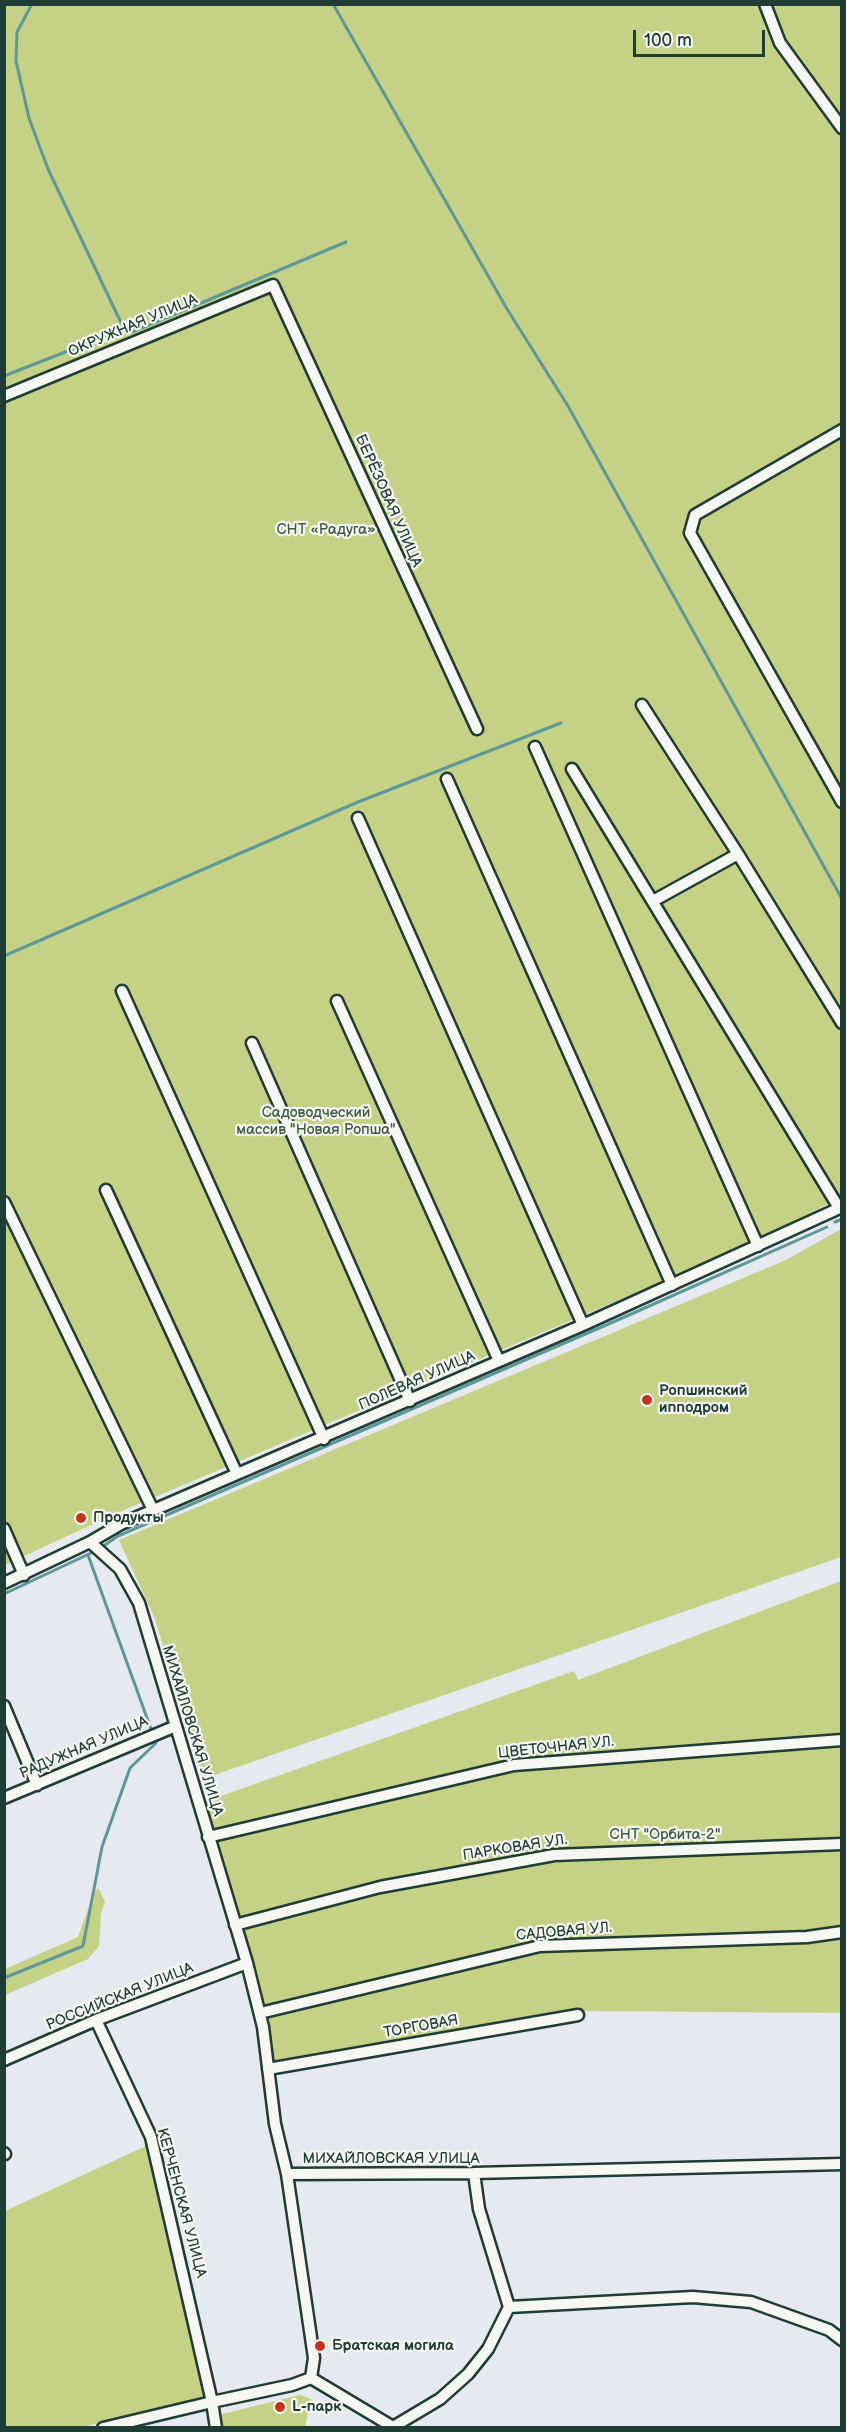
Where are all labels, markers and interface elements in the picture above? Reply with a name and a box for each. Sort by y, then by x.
scale bar [636,18,768,56]
text: 100 m [644,30,692,51]
street label: ОКРУЖНАЯ УЛИЦА [66,291,200,361]
street label: БЕРЁЗОВАЯ УЛИЦА [351,432,425,570]
park label: СНТ «Радуга» [276,521,376,539]
park label: Садоводческий массив "Новая Ропша" [236,1104,396,1139]
street label: ПОЛЕВАЯ УЛИЦА [356,1347,478,1415]
place label: Ропшинский ипподром [659,1382,747,1417]
marker: Ропшинский ипподром [640,1393,654,1407]
place label: Продукты [93,1509,164,1527]
marker: Продукты [74,1511,88,1525]
street label: МИХАЙЛОВСКАЯ УЛИЦА [157,1644,227,1818]
street label: РАДУЖНАЯ УЛИЦА [17,1713,151,1783]
street label: ЦВЕТОЧНАЯ УЛ. [497,1733,615,1763]
park label: СНТ "Орбита-2" [610,1826,720,1844]
street label: ПАРКОВАЯ УЛ. [462,1831,568,1865]
street label: САДОВАЯ УЛ. [515,1919,613,1945]
street label: РОССИЙСКАЯ УЛИЦА [44,1959,196,2035]
street label: ТОРГОВАЯ [382,2012,460,2042]
street label: КЕРЧЕНСКАЯ УЛИЦА [152,2126,210,2280]
street label: МИХАЙЛОВСКАЯ УЛИЦА [302,2150,480,2168]
place label: Братская могила [332,2337,454,2355]
marker: Братская могила [313,2339,327,2353]
place label: L-парк [292,2398,341,2416]
marker: L-парк [273,2400,287,2414]

